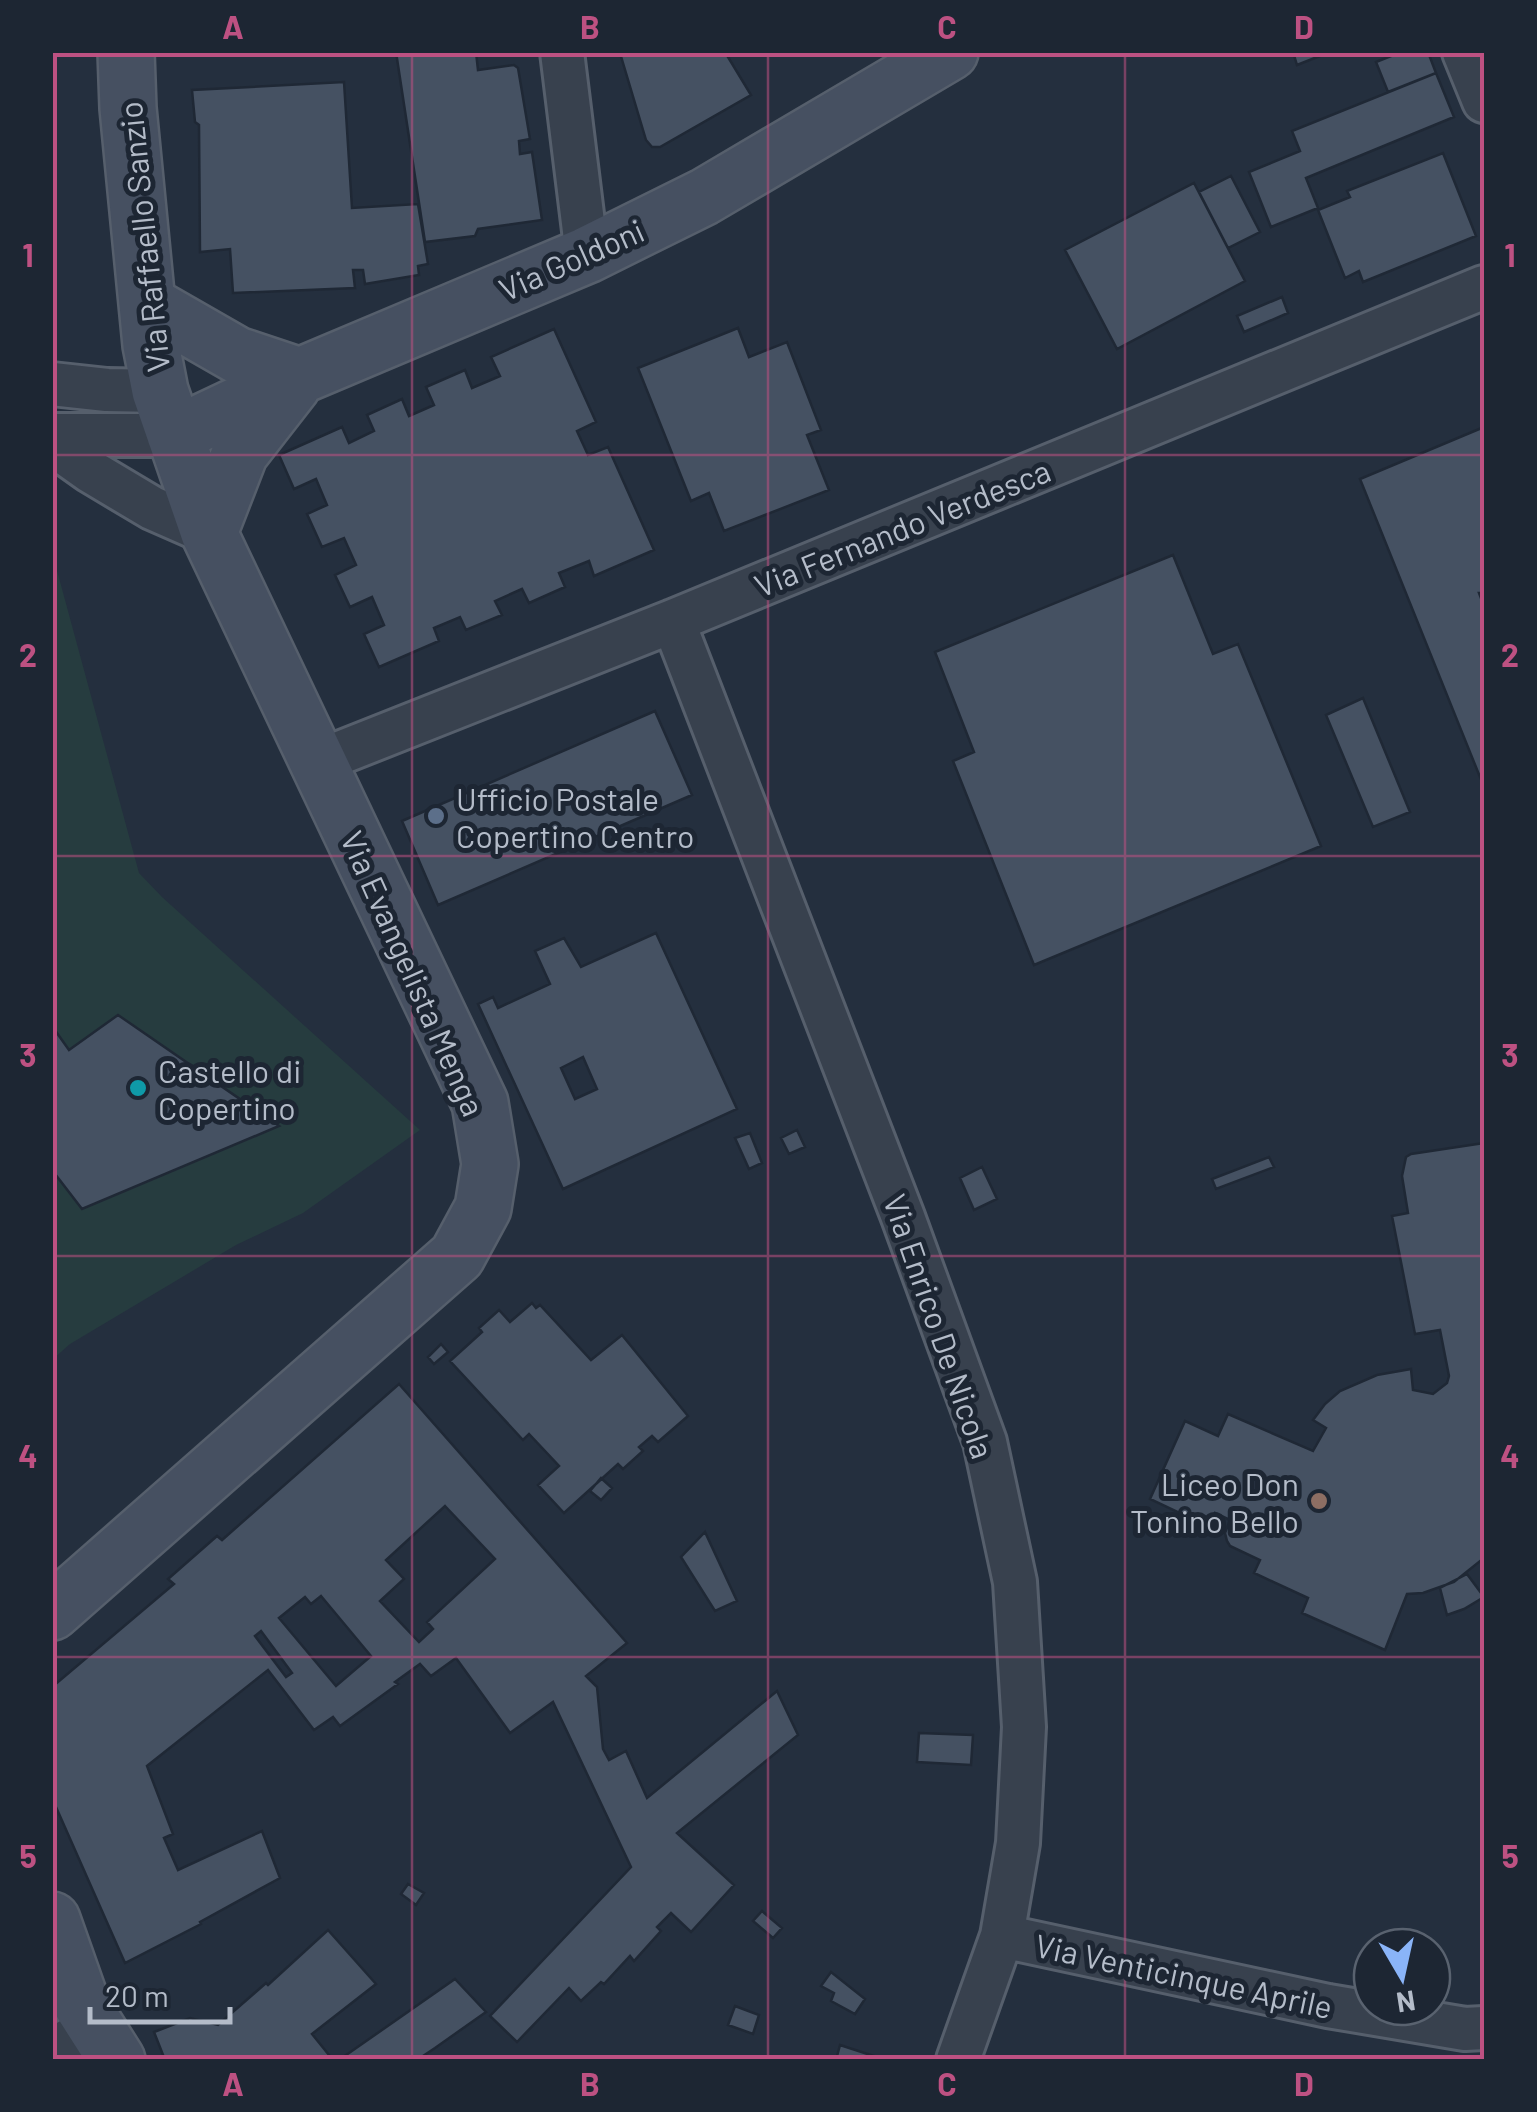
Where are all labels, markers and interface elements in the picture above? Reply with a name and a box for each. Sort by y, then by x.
text: A [222,7,244,45]
text: B [580,7,600,45]
text: C [937,7,957,45]
text: D [1294,7,1314,45]
street label: Via Raffaello Sanzio [110,100,176,374]
street label: Via Goldoni [493,210,649,308]
text: 1 [22,235,34,273]
text: 1 [1504,235,1516,273]
street label: Via Fernando Verdesca [749,450,1055,604]
text: 2 [19,635,37,673]
text: 2 [1501,635,1519,673]
place label: Ufficio Postale Copertino Centro [456,779,694,854]
marker: Ufficio Postale Copertino Centro [425,805,447,827]
street label: Via Evangelista Menga [334,825,494,1121]
text: 3 [19,1035,37,1073]
text: 3 [1501,1035,1519,1073]
place label: Castello di Copertino [158,1051,301,1126]
marker: Castello di Copertino [127,1077,149,1099]
street label: Via Enrico De Nicola [877,1189,1003,1463]
text: 4 [18,1436,38,1474]
text: 4 [1500,1436,1520,1474]
place label: Liceo Don Tonino Bello [1130,1464,1299,1539]
marker: Liceo Don Tonino Bello [1308,1490,1330,1512]
text: 5 [19,1836,37,1874]
text: 5 [1501,1836,1519,1874]
street label: Via Venticinque Aprile [1032,1925,1336,2025]
north arrow [1352,1927,1452,2027]
scale bar [90,1962,230,2024]
text: 20 m [105,1977,169,2013]
text: N [1394,1984,1418,2021]
text: A [222,2064,244,2102]
text: B [580,2064,600,2102]
text: C [937,2064,957,2102]
text: D [1294,2064,1314,2102]

